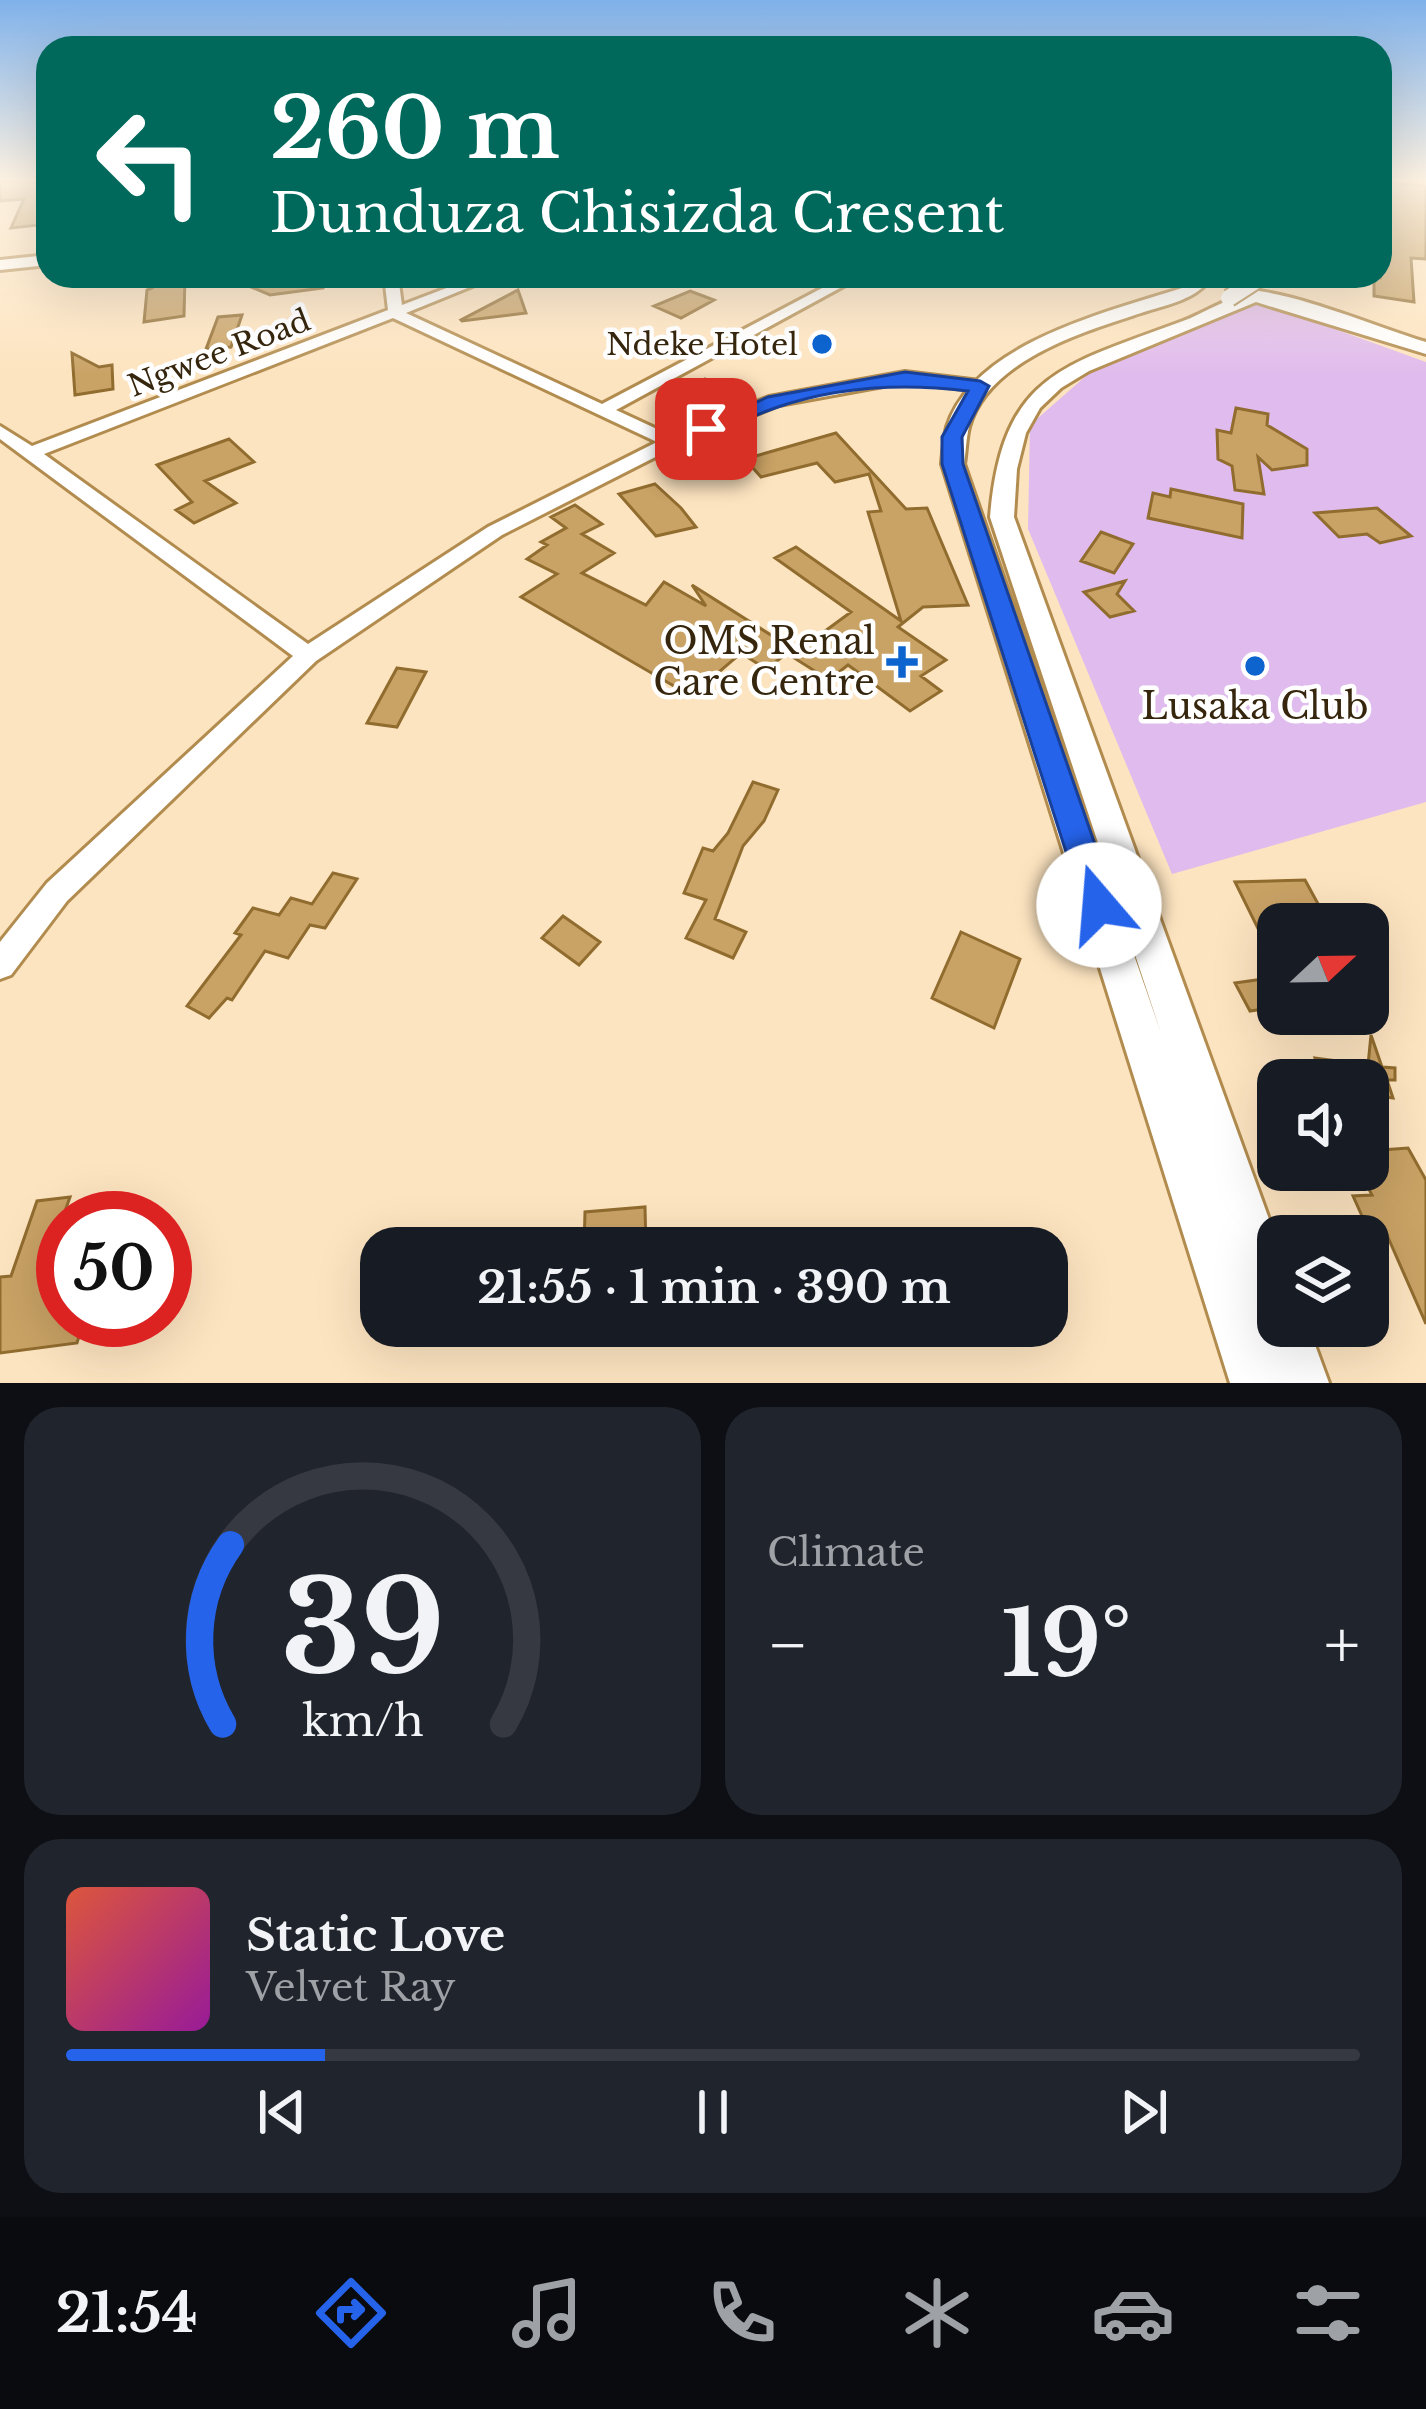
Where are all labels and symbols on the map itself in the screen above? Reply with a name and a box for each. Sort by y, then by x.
street label: Ngwee Road [123,301,315,405]
place label: Ndeke Hotel [606,326,798,363]
marker: Ndeke Hotel [809,331,835,357]
pin [655,378,757,480]
place label: OMS Renal Care Centre [653,619,875,705]
marker: OMS Renal Care Centre [886,646,918,678]
marker: Lusaka Club [1242,653,1268,679]
place label: Lusaka Club [1142,684,1368,729]
position arrow [1036,842,1162,968]
north arrow [1257,903,1389,1035]
speed limit sign: 50 [36,1191,192,1347]

